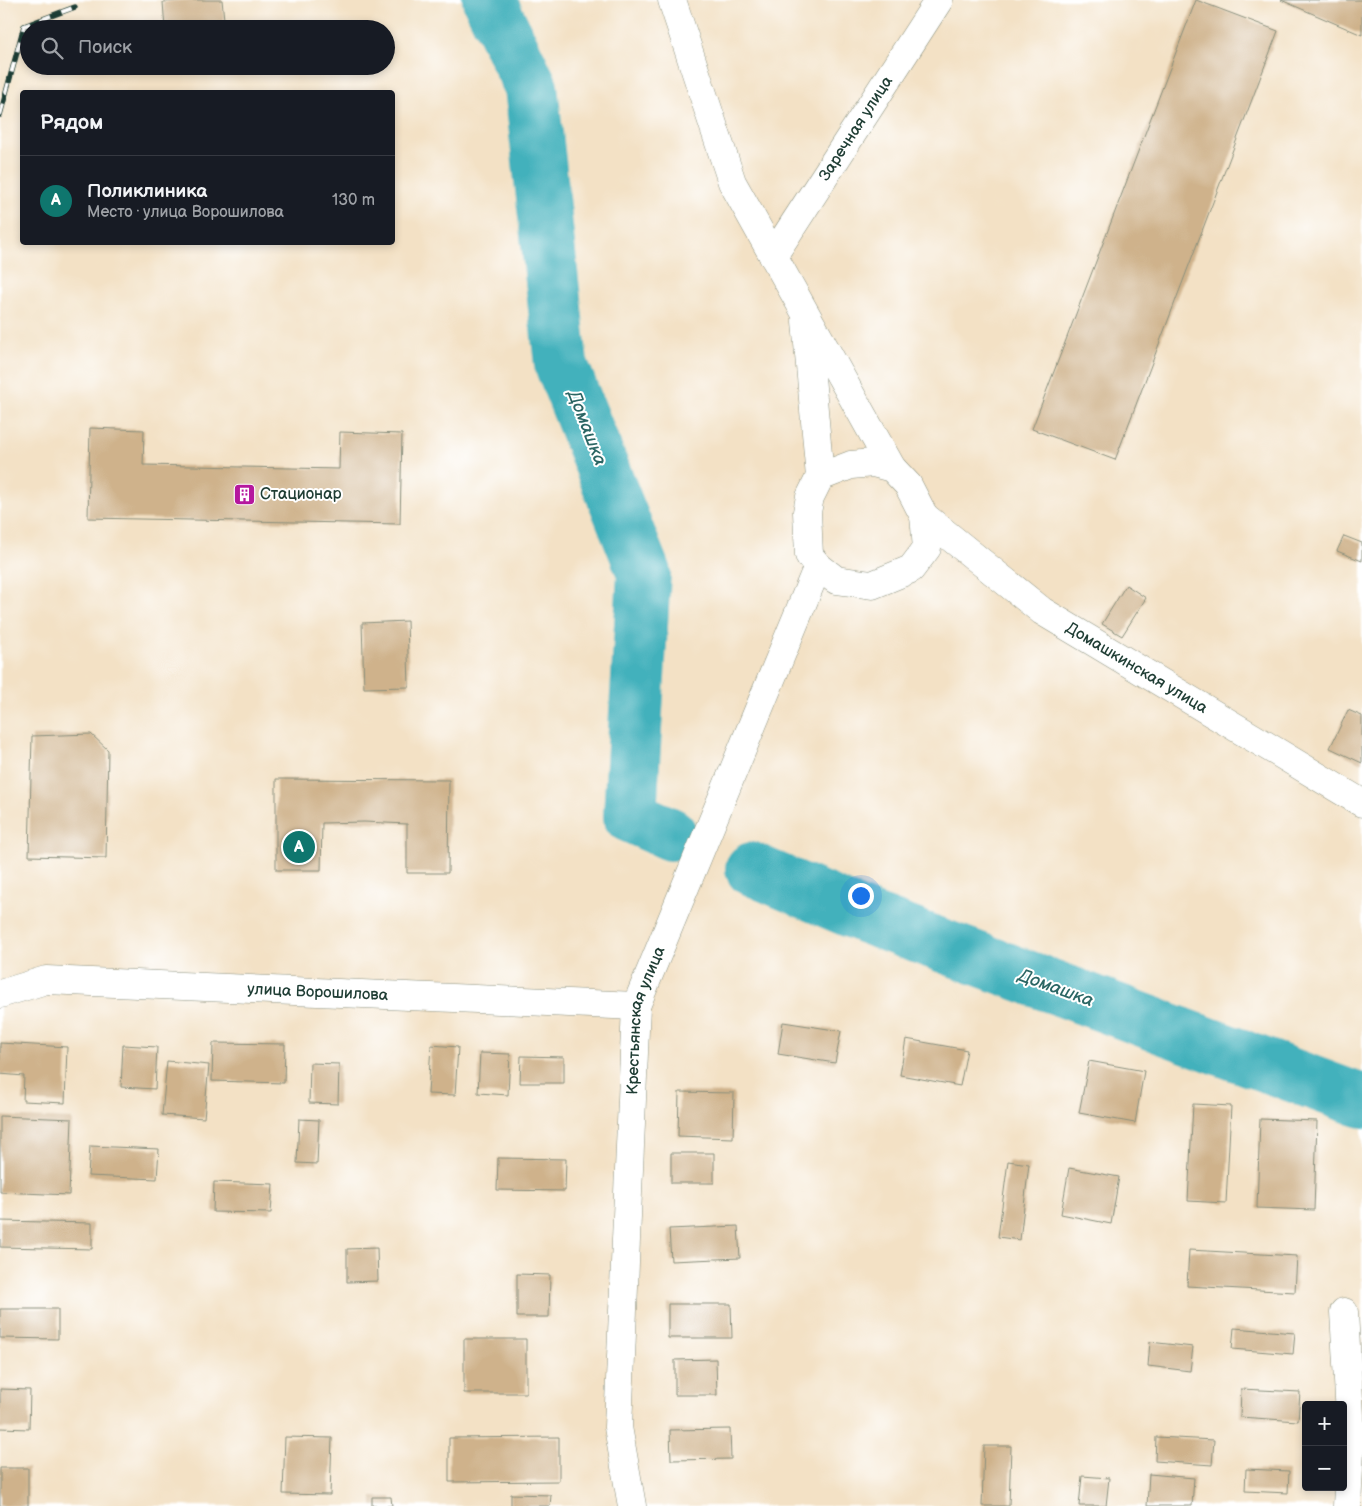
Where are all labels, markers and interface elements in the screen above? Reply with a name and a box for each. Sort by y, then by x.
search box [20,20,395,75]
icon: search [38,34,66,62]
text: Поиск [78,36,132,59]
street label: Заречная улица [815,72,897,184]
text: Рядом [40,110,103,135]
text: Поликлиника [87,180,207,203]
text: A [51,191,61,210]
text: 130 m [332,191,375,210]
text: Место · улица Ворошилова [87,203,284,222]
water label: Домашка [563,387,611,469]
building icon: Стационар [232,482,256,506]
place label: Стационар [260,485,342,504]
street label: Домашкинская улица [1063,618,1211,718]
pin: A [283,828,315,866]
your location [848,883,874,909]
street label: Крестьянская улица [623,943,669,1095]
water label: Домашка [1014,964,1097,1011]
street label: улица Ворошилова [247,979,389,1005]
map controls [1302,1401,1347,1491]
button: + [1302,1401,1347,1446]
button: − [1302,1446,1347,1491]

